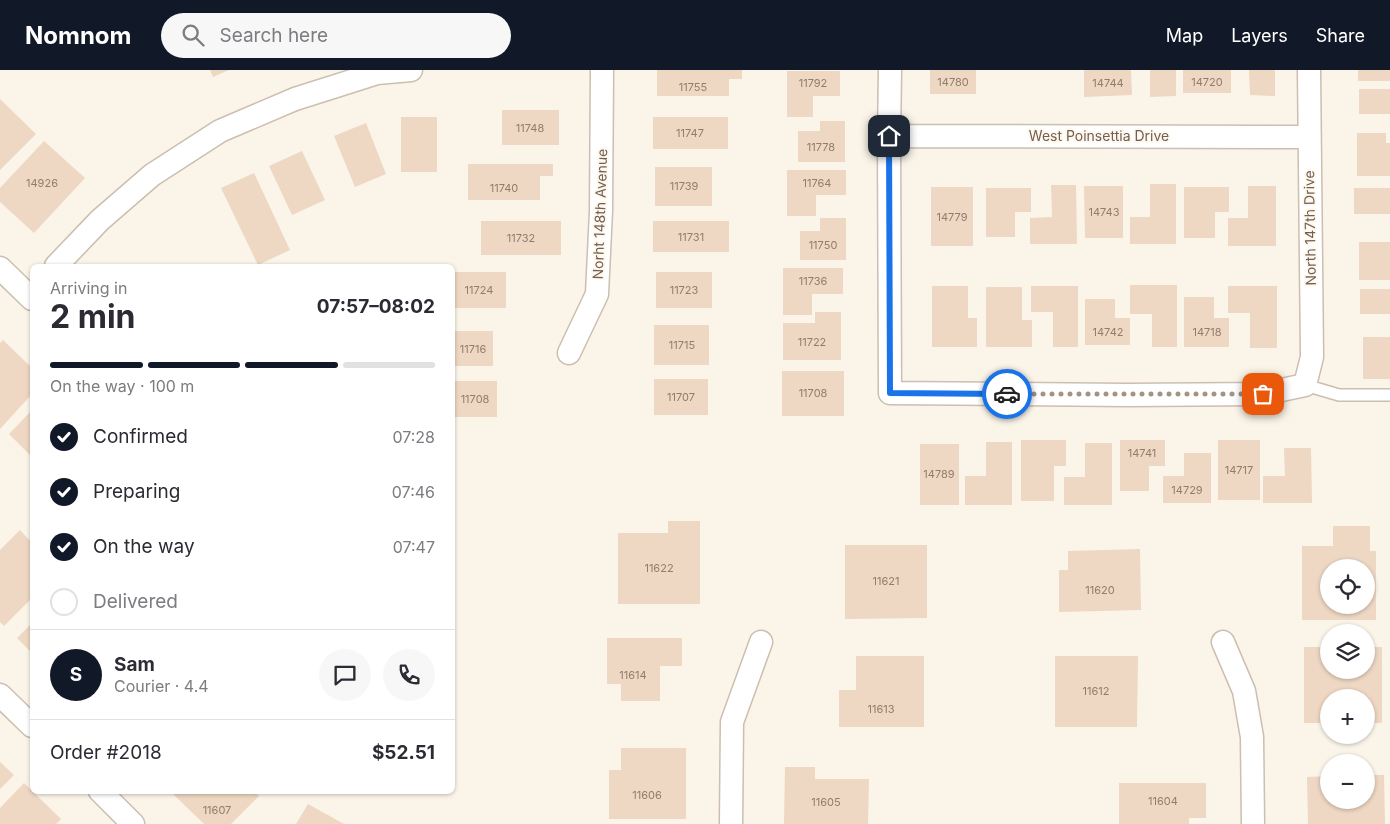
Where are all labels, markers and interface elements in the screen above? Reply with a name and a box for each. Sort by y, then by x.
search box [161,13,511,58]
text: Nomnom [25,21,131,50]
icon: search [179,21,207,49]
text: Search here [219,24,328,47]
text: Map [1166,25,1203,46]
text: Layers [1231,25,1288,46]
text: Share [1316,25,1365,46]
house number: 14780 [937,75,969,89]
house number: 14720 [1191,75,1223,89]
house number: 11792 [799,76,827,90]
house number: 14744 [1092,76,1124,90]
house number: 11755 [679,80,708,94]
pin [868,115,910,157]
house number: 11748 [516,121,544,135]
icon: home [875,122,903,150]
house number: 11747 [676,126,704,140]
street label: West Poinsettia Drive [1029,127,1169,144]
house number: 11778 [807,140,835,154]
street label: Norht 148th Avenue [589,148,610,280]
street label: North 147th Drive [1300,170,1319,286]
house number: 14926 [26,176,58,190]
house number: 11764 [803,176,831,190]
house number: 11739 [670,179,698,193]
house number: 11740 [490,181,518,195]
house number: 14743 [1088,205,1120,219]
house number: 14779 [937,210,968,224]
house number: 11731 [678,230,704,244]
house number: 11732 [507,231,535,245]
house number: 11750 [809,238,837,252]
house number: 11736 [799,274,827,288]
text: Arriving in [50,278,127,298]
house number: 11724 [465,283,493,297]
house number: 11723 [670,283,699,297]
text: 07:57–08:02 [317,295,435,318]
text: 2 min [50,297,136,336]
house number: 14742 [1093,325,1123,339]
house number: 14718 [1192,325,1222,339]
house number: 11722 [798,335,826,349]
house number: 11715 [669,338,695,352]
house number: 11716 [460,342,486,356]
courier [982,369,1032,419]
pin [1242,373,1284,415]
text: On the way · 100 m [50,376,194,396]
icon: car [993,380,1021,408]
icon: bag [1249,380,1277,408]
house number: 11708 [799,386,828,400]
house number: 11707 [667,390,695,404]
house number: 11708 [461,392,490,406]
icon: check [50,423,78,451]
text: Confirmed [93,425,188,448]
text: 07:28 [392,427,435,447]
house number: 14741 [1128,446,1156,460]
house number: 14717 [1225,463,1253,477]
house number: 14789 [923,467,955,481]
icon: check [50,478,78,506]
text: Preparing [93,480,180,503]
text: 07:46 [392,482,435,502]
house number: 14729 [1171,483,1203,497]
icon: check [50,533,78,561]
text: On the way [93,535,195,558]
text: 07:47 [393,537,435,557]
map controls [1320,559,1375,809]
button: locate [1320,559,1375,614]
house number: 11622 [644,561,674,575]
house number: 11621 [873,574,899,588]
house number: 11620 [1085,583,1115,597]
text: Delivered [93,590,178,613]
button: layers [1320,624,1375,679]
button: chat [319,649,371,701]
button: phone [383,649,435,701]
text: Sam [114,653,155,676]
text: S [70,663,82,686]
house number: 11614 [619,668,647,682]
text: Courier · 4.4 [114,676,209,696]
house number: 11612 [1083,684,1109,698]
button: + [1320,689,1375,744]
house number: 11613 [867,702,895,716]
text: Order #2018 [50,741,162,764]
text: $52.51 [372,741,435,764]
button: − [1320,754,1375,809]
house number: 11606 [632,788,662,802]
house number: 11604 [1148,794,1178,808]
house number: 11605 [811,795,841,809]
house number: 11607 [203,803,231,817]

